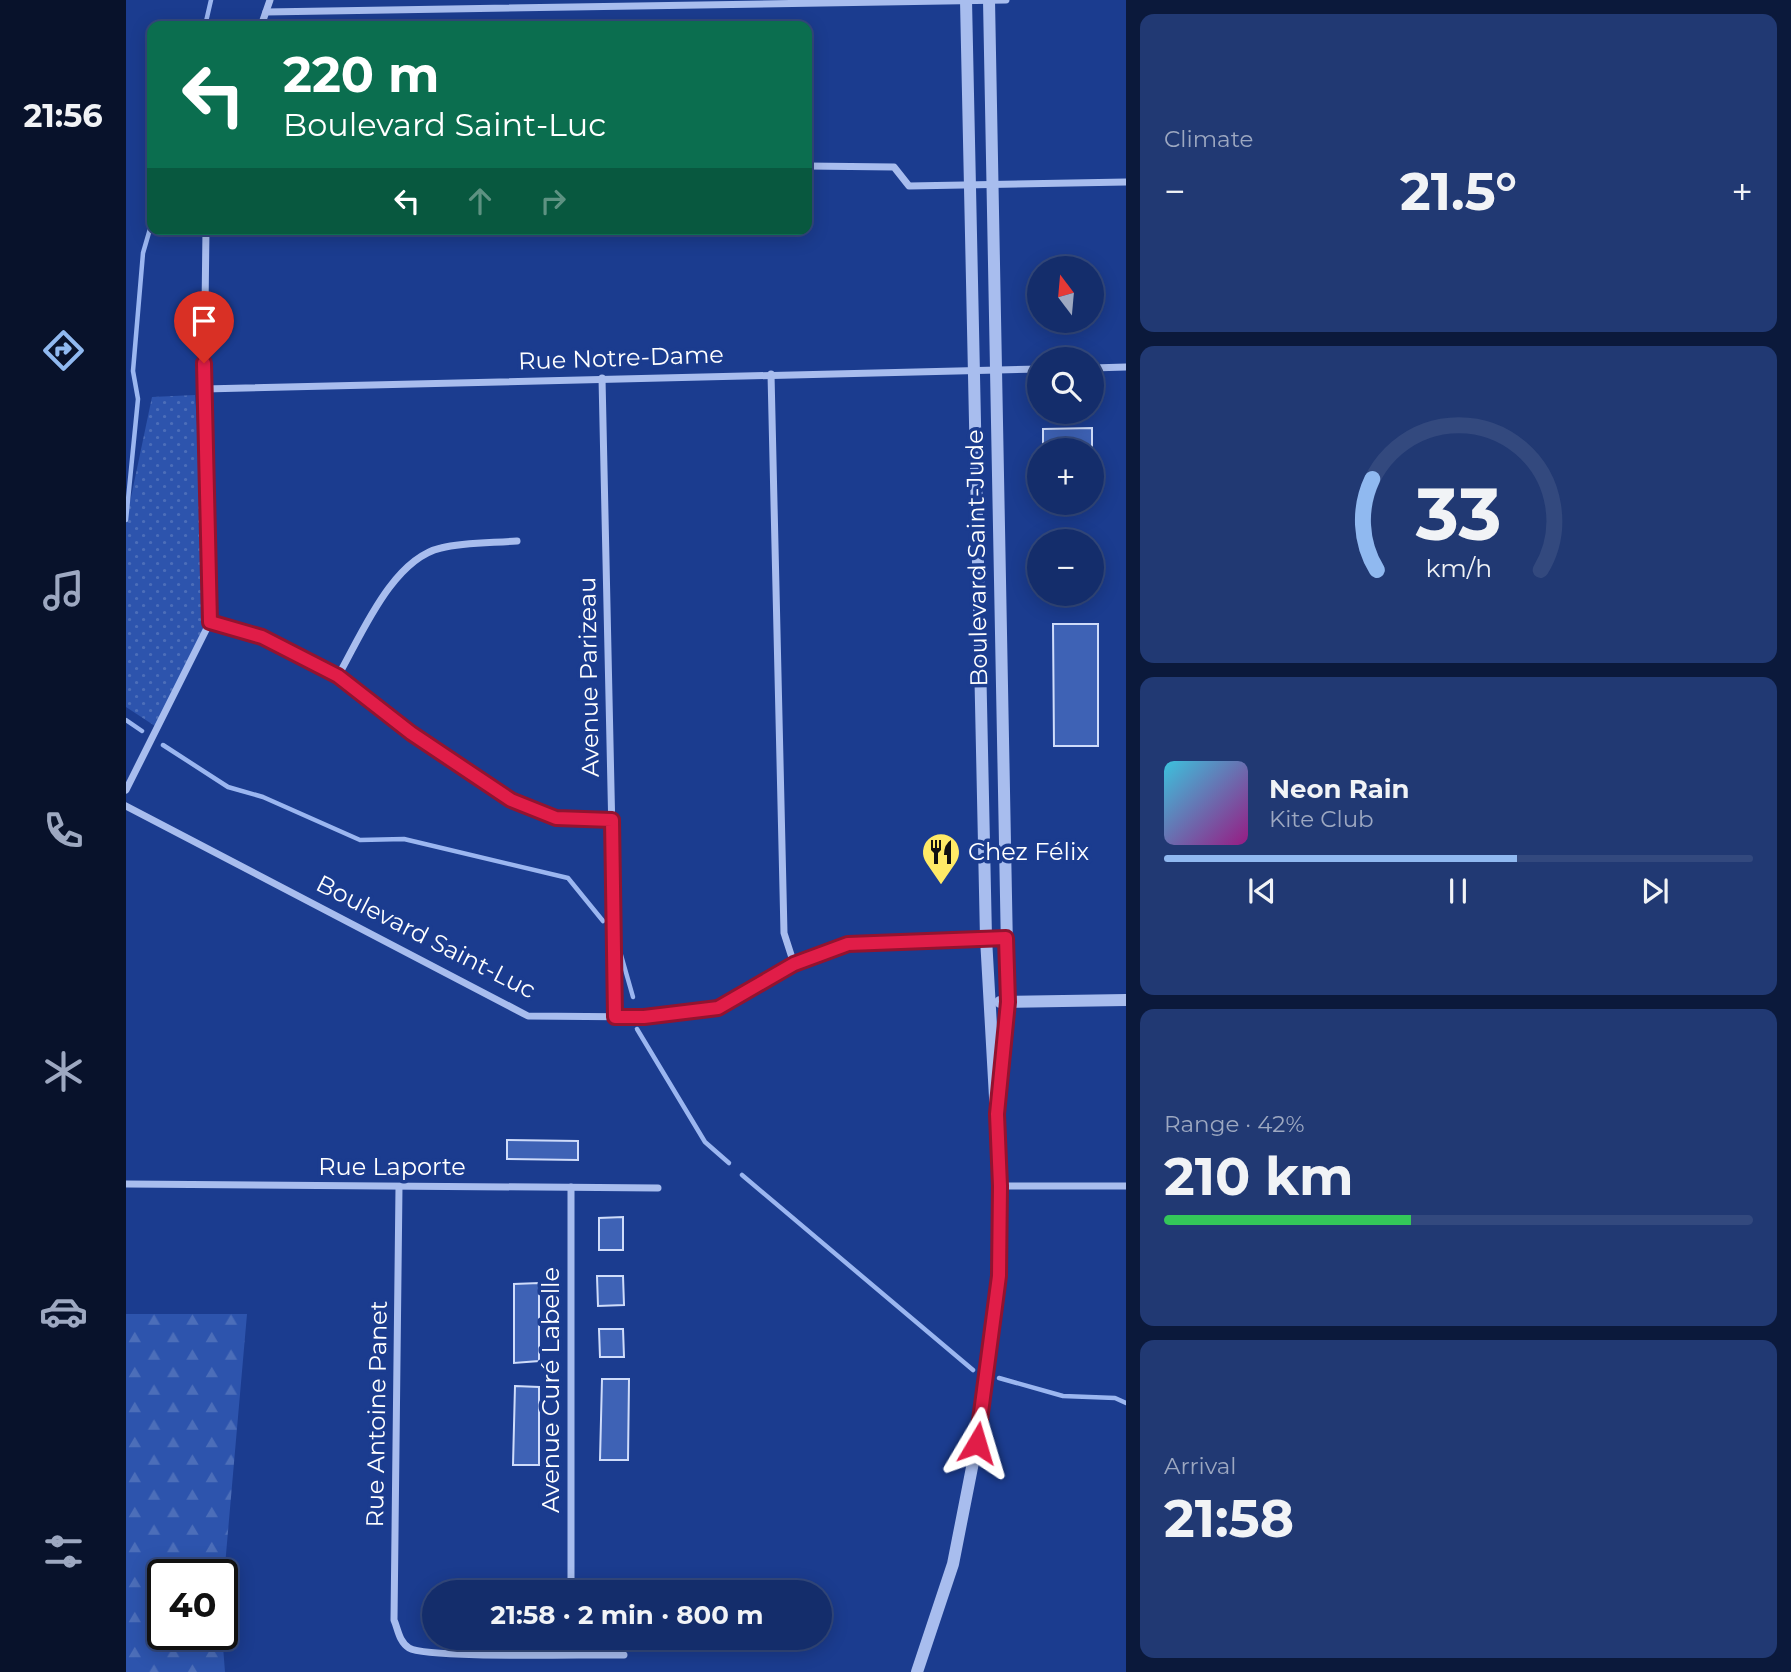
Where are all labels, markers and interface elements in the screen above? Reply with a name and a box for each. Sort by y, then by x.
text: 220 m [283,45,439,104]
icon: left [168,49,259,140]
text: 21:56 [23,96,103,135]
text: Boulevard Saint-Luc [283,105,606,144]
text: Climate [1164,125,1253,153]
text: 21.5° [1400,160,1517,223]
text: − [1164,168,1186,215]
text: + [1731,168,1753,215]
icon: left [388,182,426,220]
icon: ahead [461,182,499,220]
icon: right [534,182,572,220]
north arrow [1027,256,1104,332]
map controls [1027,256,1104,606]
pin [174,291,234,363]
icon: arrive [185,302,223,340]
icon: directions [39,326,88,375]
street label: Rue Notre-Dame [518,339,724,376]
button: search [1027,347,1104,424]
street label: Boulevard Saint-Jude [960,429,993,687]
button: + [1027,438,1104,515]
text: 33 [1415,471,1501,559]
button: − [1027,529,1104,606]
text: km/h [1425,553,1492,583]
icon: music [39,566,88,615]
street label: Avenue Parizeau [572,577,605,777]
text: Neon Rain [1269,773,1410,805]
text: Kite Club [1269,805,1374,833]
icon: phone [39,806,88,855]
restaurant icon: Chez Félix [920,831,962,886]
place label: Chez Félix [968,837,1089,866]
street label: Boulevard Saint-Luc [312,869,541,1005]
icon: previous [1243,872,1281,910]
icon: pause [1439,872,1477,910]
icon: next [1636,872,1674,910]
icon: climate [39,1047,88,1096]
text: Range · 42% [1164,1110,1305,1138]
text: 210 km [1164,1145,1354,1208]
street label: Rue Laporte [318,1152,466,1181]
street label: Avenue Curé Labelle [536,1267,565,1513]
icon: car [39,1287,88,1336]
street label: Rue Antoine Panet [360,1300,393,1528]
position arrow [940,1406,1014,1480]
text: Arrival [1164,1452,1237,1480]
text: 21:58 [1164,1487,1294,1550]
icon: filters [39,1527,88,1576]
speed limit sign: 40 [147,1559,238,1650]
text: 21:58 · 2 min · 800 m [491,1599,763,1631]

